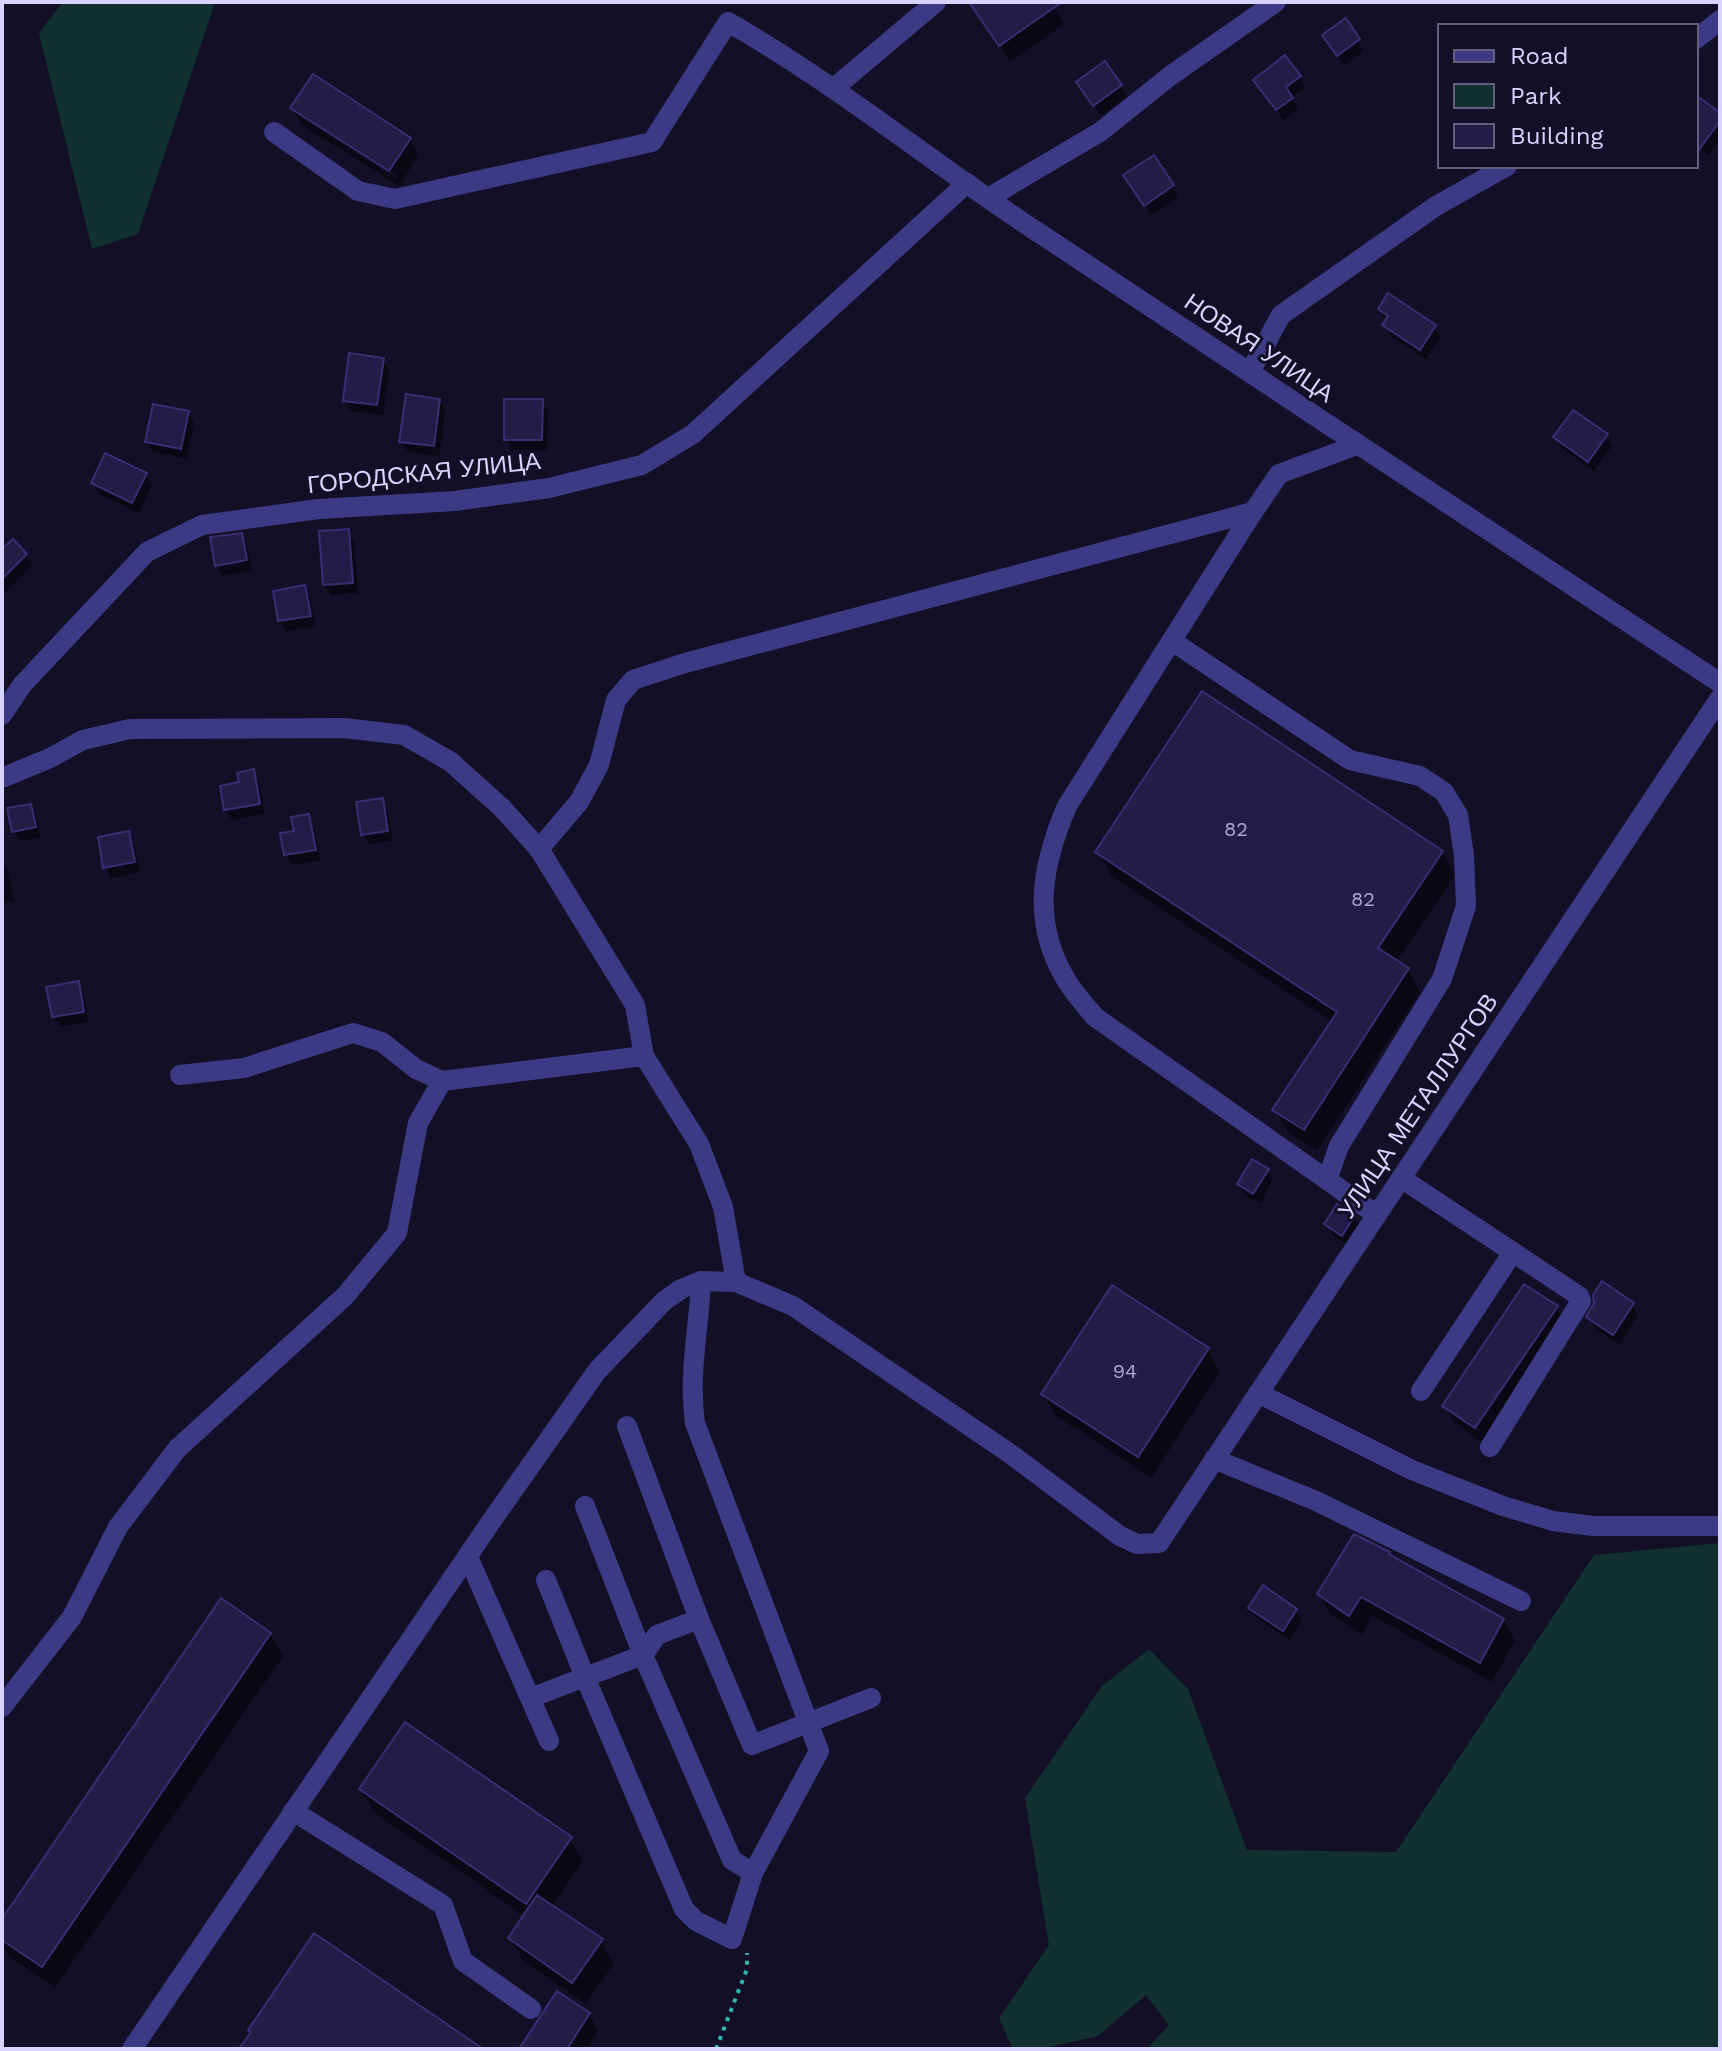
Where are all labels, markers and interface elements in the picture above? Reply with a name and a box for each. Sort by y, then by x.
legend [1438,24,1698,168]
text: Road [1510,42,1569,70]
text: Park [1510,82,1562,110]
text: Building [1510,122,1603,150]
street label: НОВАЯ УЛИЦА [1179,288,1339,408]
street label: ГОРОДСКАЯ УЛИЦА [306,447,542,499]
house number: 82 [1224,817,1248,841]
house number: 82 [1351,887,1375,911]
street label: УЛИЦА МЕТАЛЛУРГОВ [1332,988,1504,1224]
house number: 94 [1113,1359,1137,1383]

